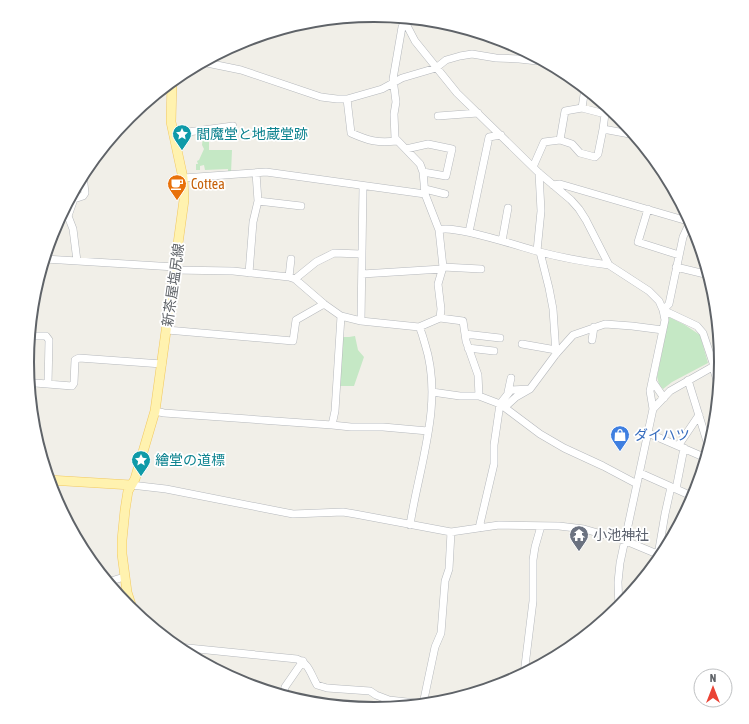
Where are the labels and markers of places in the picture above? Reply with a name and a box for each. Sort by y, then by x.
place icon: 閻魔堂と地蔵堂跡 [171,123,193,151]
place label: 閻魔堂と地蔵堂跡 [196,126,308,142]
cafe icon: Cottea [166,173,188,201]
place label: Cottea [191,176,225,192]
shop icon: ダイハツ [609,424,631,452]
place label: ダイハツ [634,427,690,443]
place icon: 繪堂の道標 [130,449,152,477]
place label: 繪堂の道標 [155,452,225,468]
temple icon: 小池神社 [568,524,590,552]
place label: 小池神社 [593,527,649,543]

